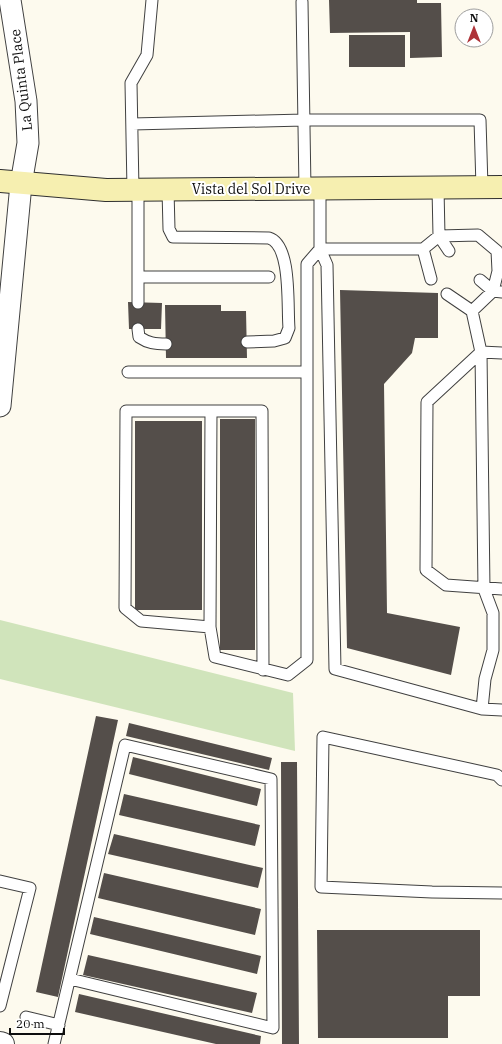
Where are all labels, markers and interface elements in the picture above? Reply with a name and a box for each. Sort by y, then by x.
north arrow [454,8,494,48]
text: N [470,11,479,25]
street label: La Quinta Place [6,28,36,132]
street label: Vista del Sol Drive [192,180,310,198]
scale bar [10,1010,64,1036]
text: 20 m [16,1016,45,1031]

